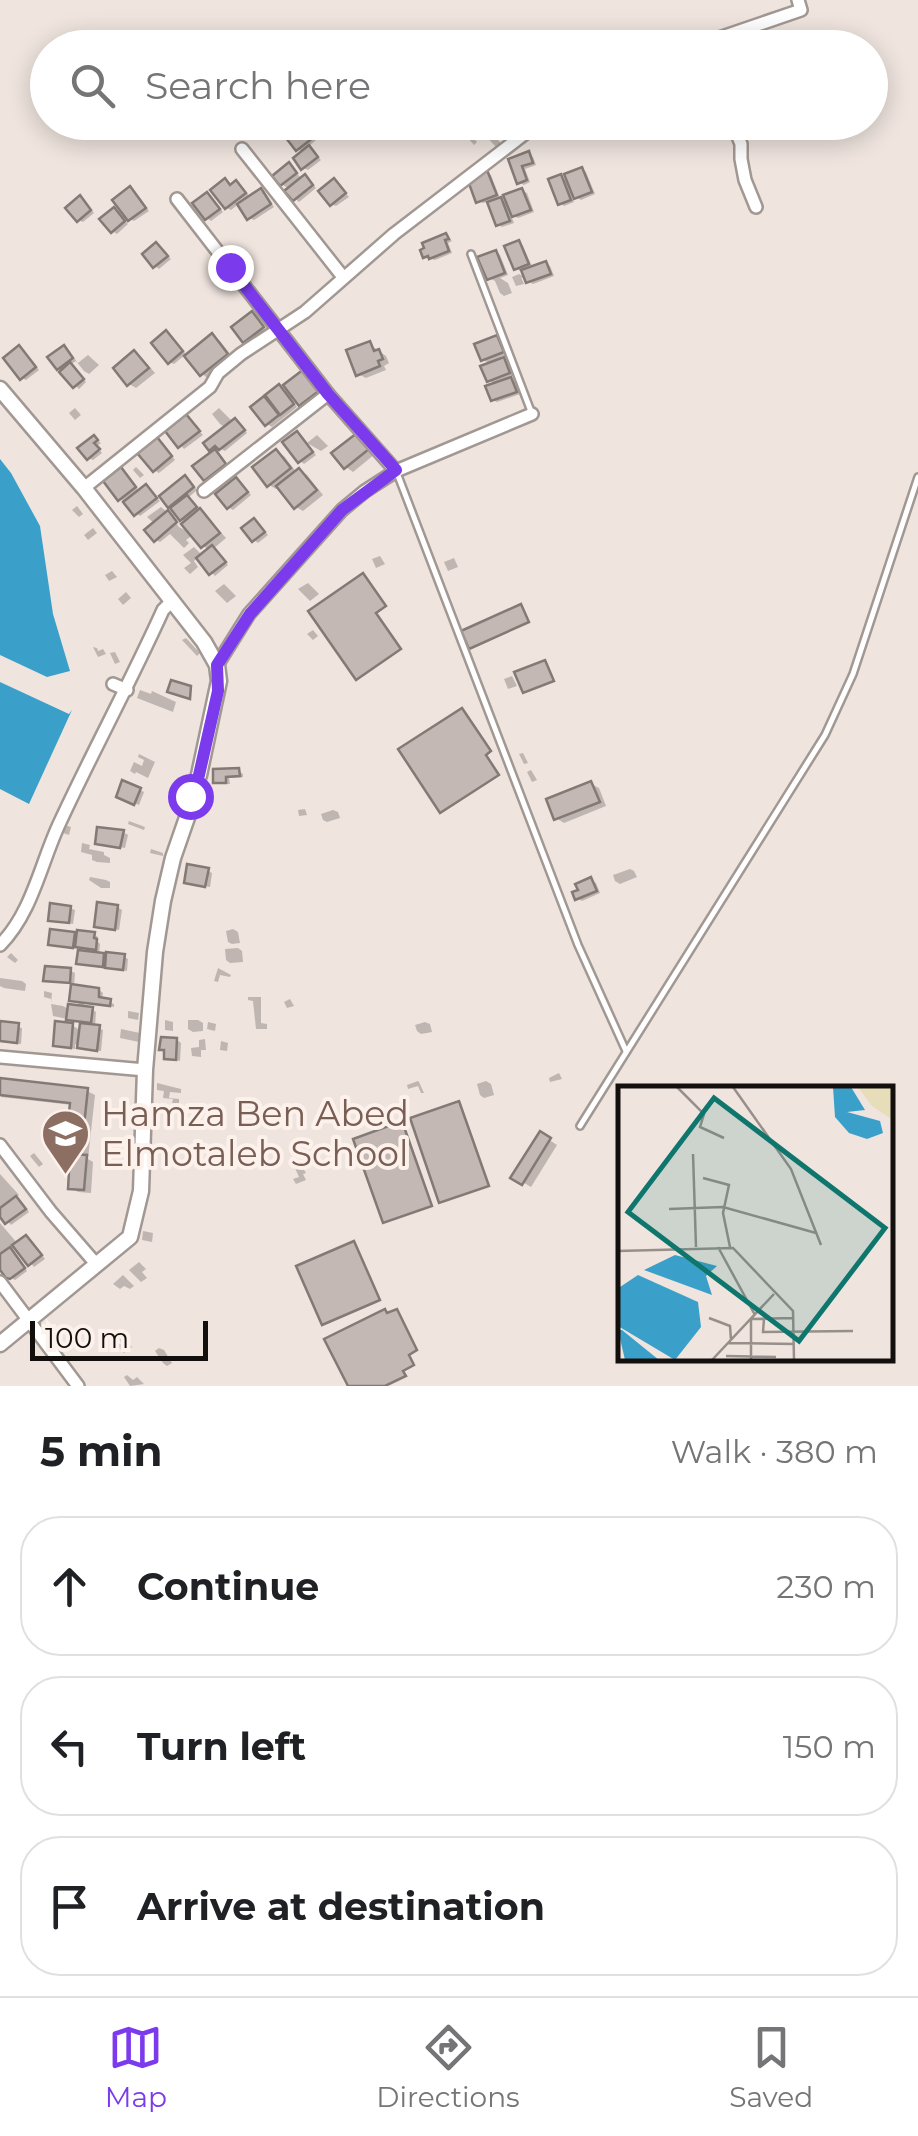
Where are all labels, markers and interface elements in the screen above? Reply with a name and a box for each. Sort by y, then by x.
search box [30,30,888,140]
icon: search [65,58,120,113]
text: Search here [145,62,371,109]
route end [208,245,254,291]
route start [168,774,214,820]
inset map [618,1086,893,1361]
place label: Hamza Ben Abed Elmotaleb School [101,1092,409,1175]
school or university icon: Hamza Ben Abed Elmotaleb School [40,1108,92,1176]
scale bar [30,1316,208,1360]
text: 100 m [45,1321,129,1355]
text: 5 min [40,1425,163,1477]
text: Walk · 380 m [671,1432,878,1471]
icon: ahead [42,1559,97,1614]
text: Continue [137,1563,319,1610]
text: 230 m [776,1567,876,1606]
icon: left [42,1719,97,1774]
text: Turn left [137,1723,306,1770]
text: 150 m [783,1727,876,1766]
icon: arrive [42,1879,97,1934]
text: Arrive at destination [137,1883,545,1930]
tab: Map [105,2020,167,2114]
tab: Directions [376,2020,520,2114]
tab: Saved [729,2020,813,2114]

